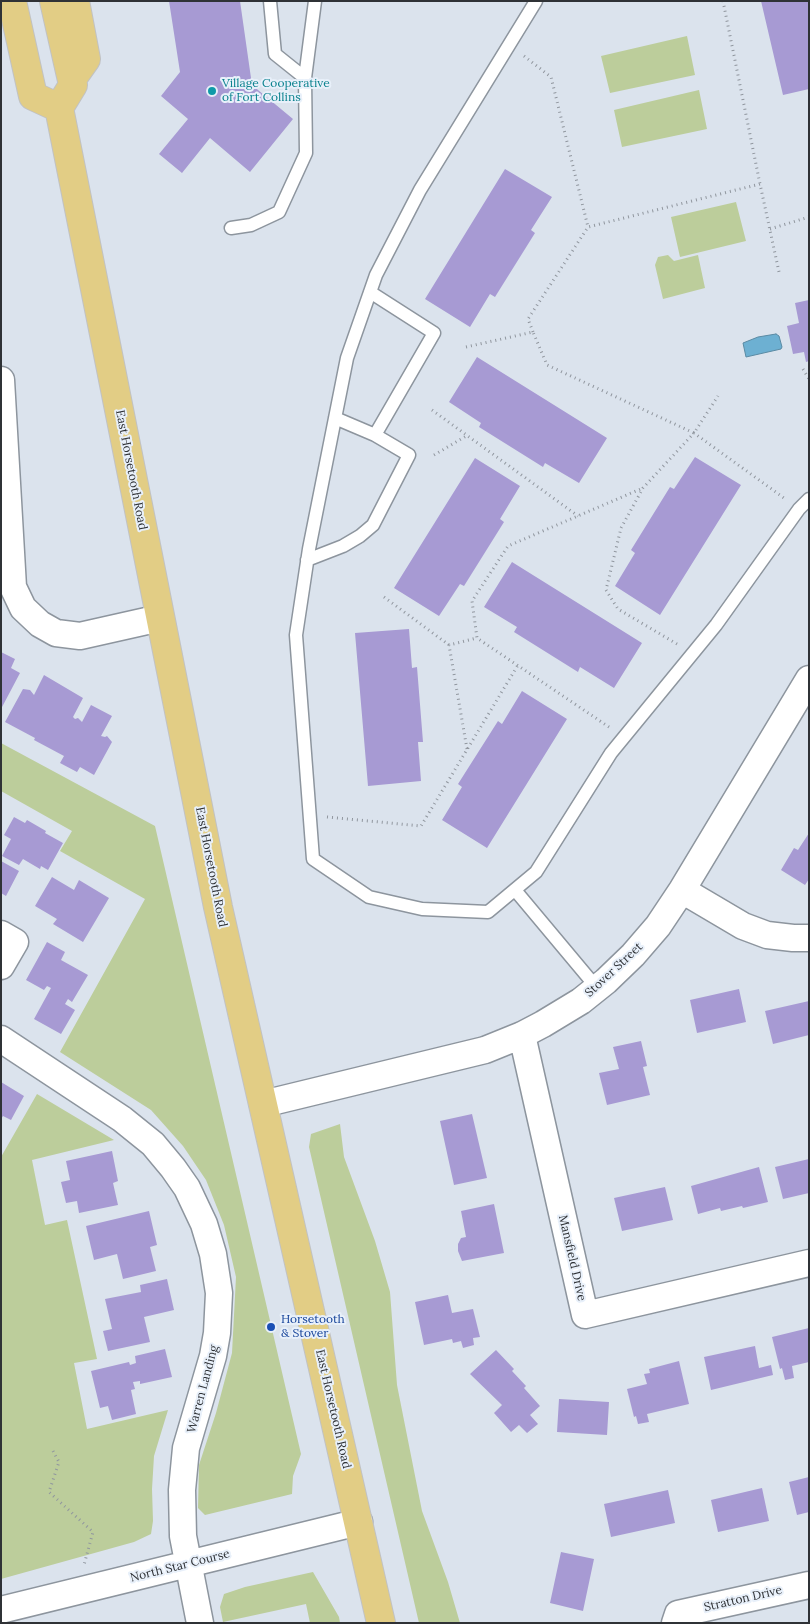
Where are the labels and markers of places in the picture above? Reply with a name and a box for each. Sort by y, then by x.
place label: Village Cooperative of Fort Collins [222,77,330,105]
marker: Village Cooperative of Fort Collins [206,85,218,97]
place label: Horsetooth & Stover [281,1313,345,1341]
marker: Horsetooth & Stover [265,1321,277,1333]

